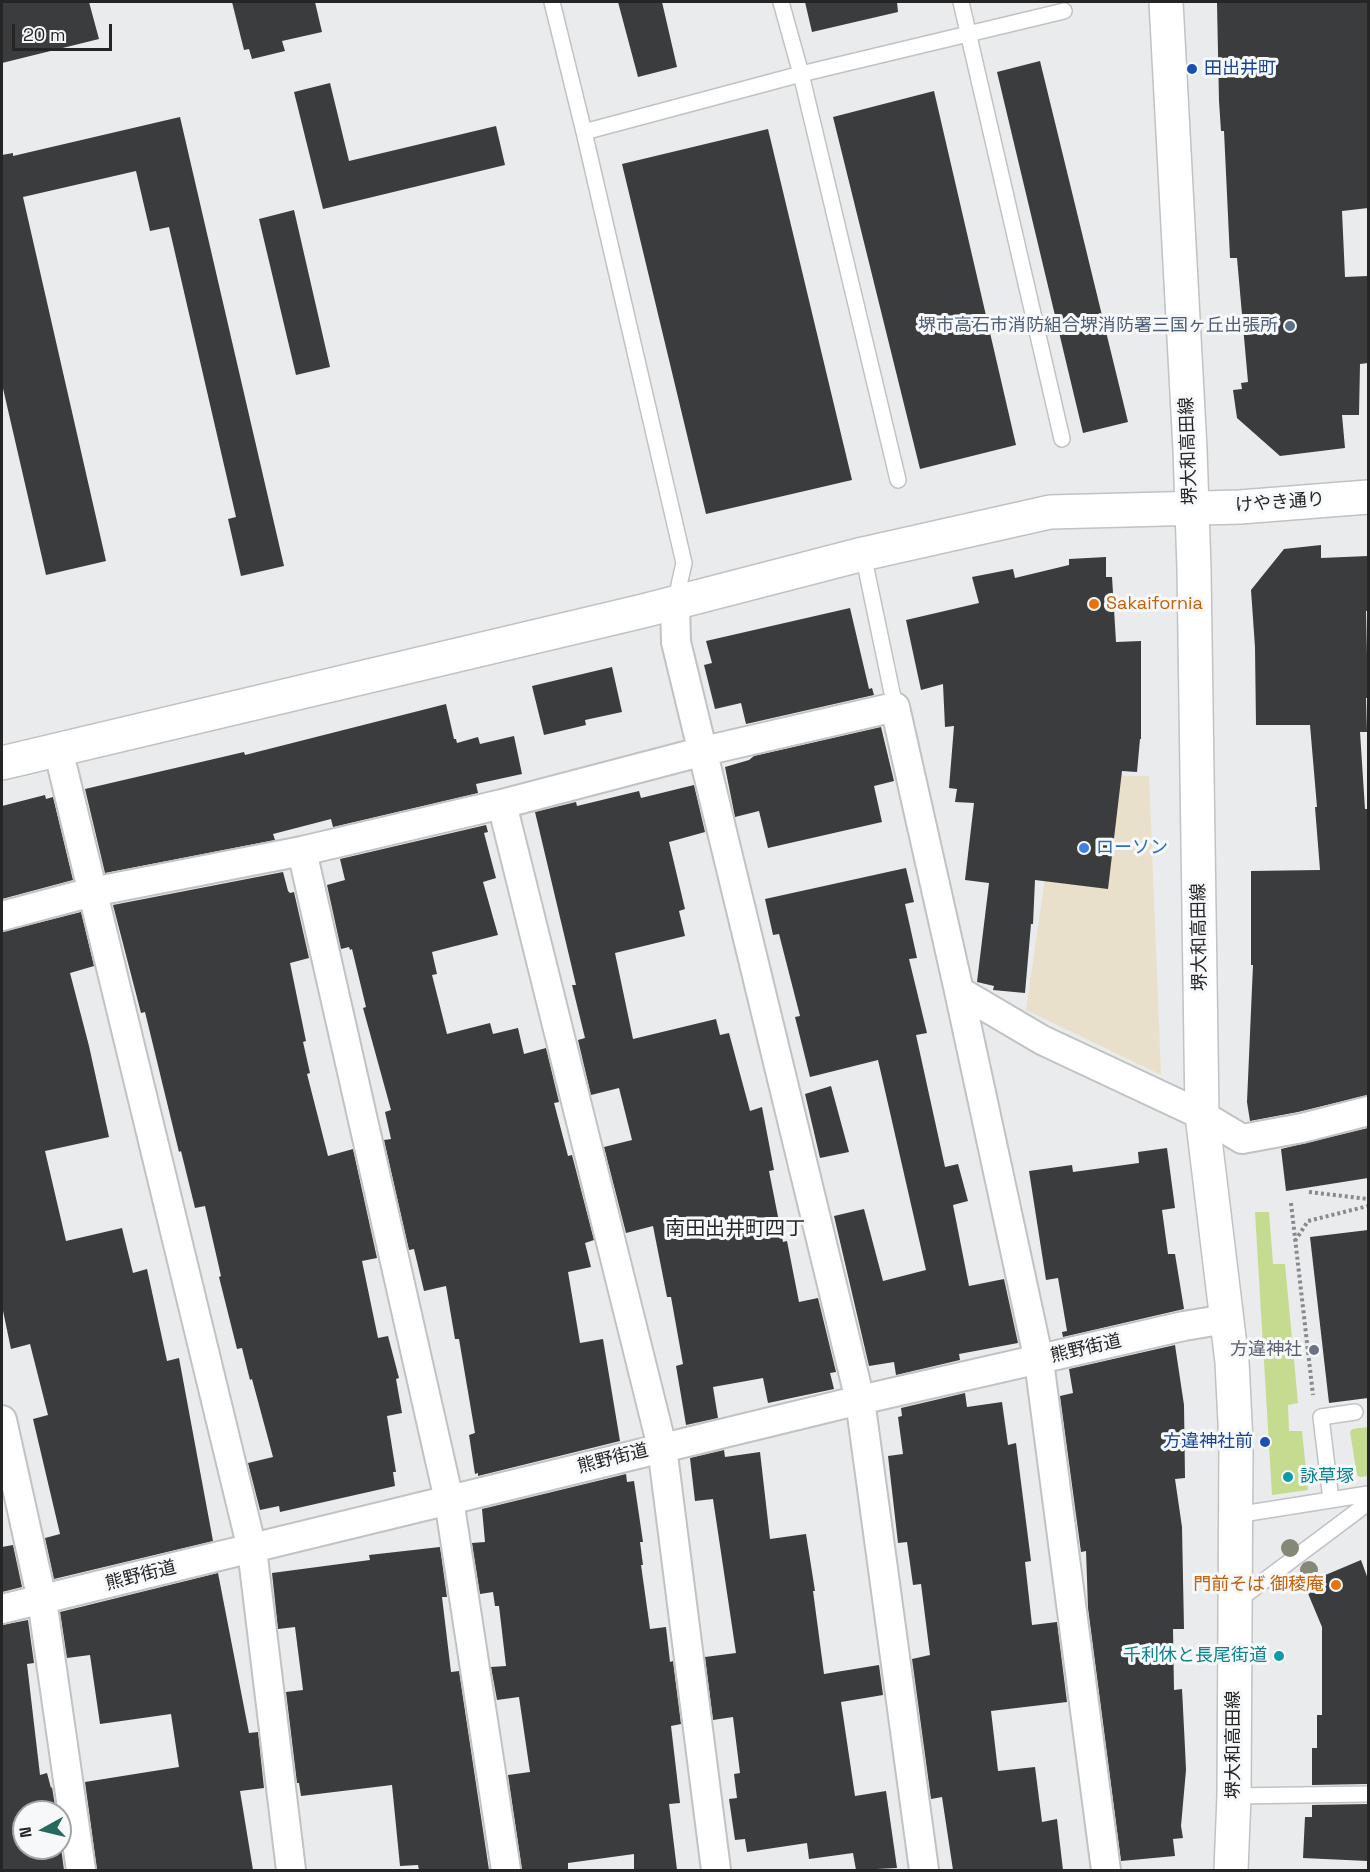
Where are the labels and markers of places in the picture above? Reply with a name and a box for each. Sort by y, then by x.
place label: 田出井町 [1204,58,1276,80]
marker: 田出井町 [1185,62,1199,76]
place label: 堺市高石市消防組合堺消防署三国ヶ丘出張所 [918,315,1278,337]
marker: 堺市高石市消防組合堺消防署三国ヶ丘出張所 [1283,319,1297,333]
place label: Sakaifornia [1106,593,1203,615]
marker: Sakaifornia [1087,597,1101,611]
place label: ローソン [1096,837,1168,859]
marker: ローソン [1077,841,1091,855]
place label: 方違神社 [1230,1339,1302,1361]
marker: 方違神社 [1307,1343,1321,1357]
place label: 方違神社前 [1163,1431,1253,1453]
marker: 方違神社前 [1258,1435,1272,1449]
place label: 詠草塚 [1300,1466,1354,1488]
marker: 詠草塚 [1281,1470,1295,1484]
place label: 門前そば 御稜庵 [1193,1574,1324,1596]
marker: 門前そば 御稜庵 [1329,1578,1343,1592]
place label: 千利休と長尾街道 [1123,1645,1267,1667]
marker: 千利休と長尾街道 [1272,1649,1286,1663]

